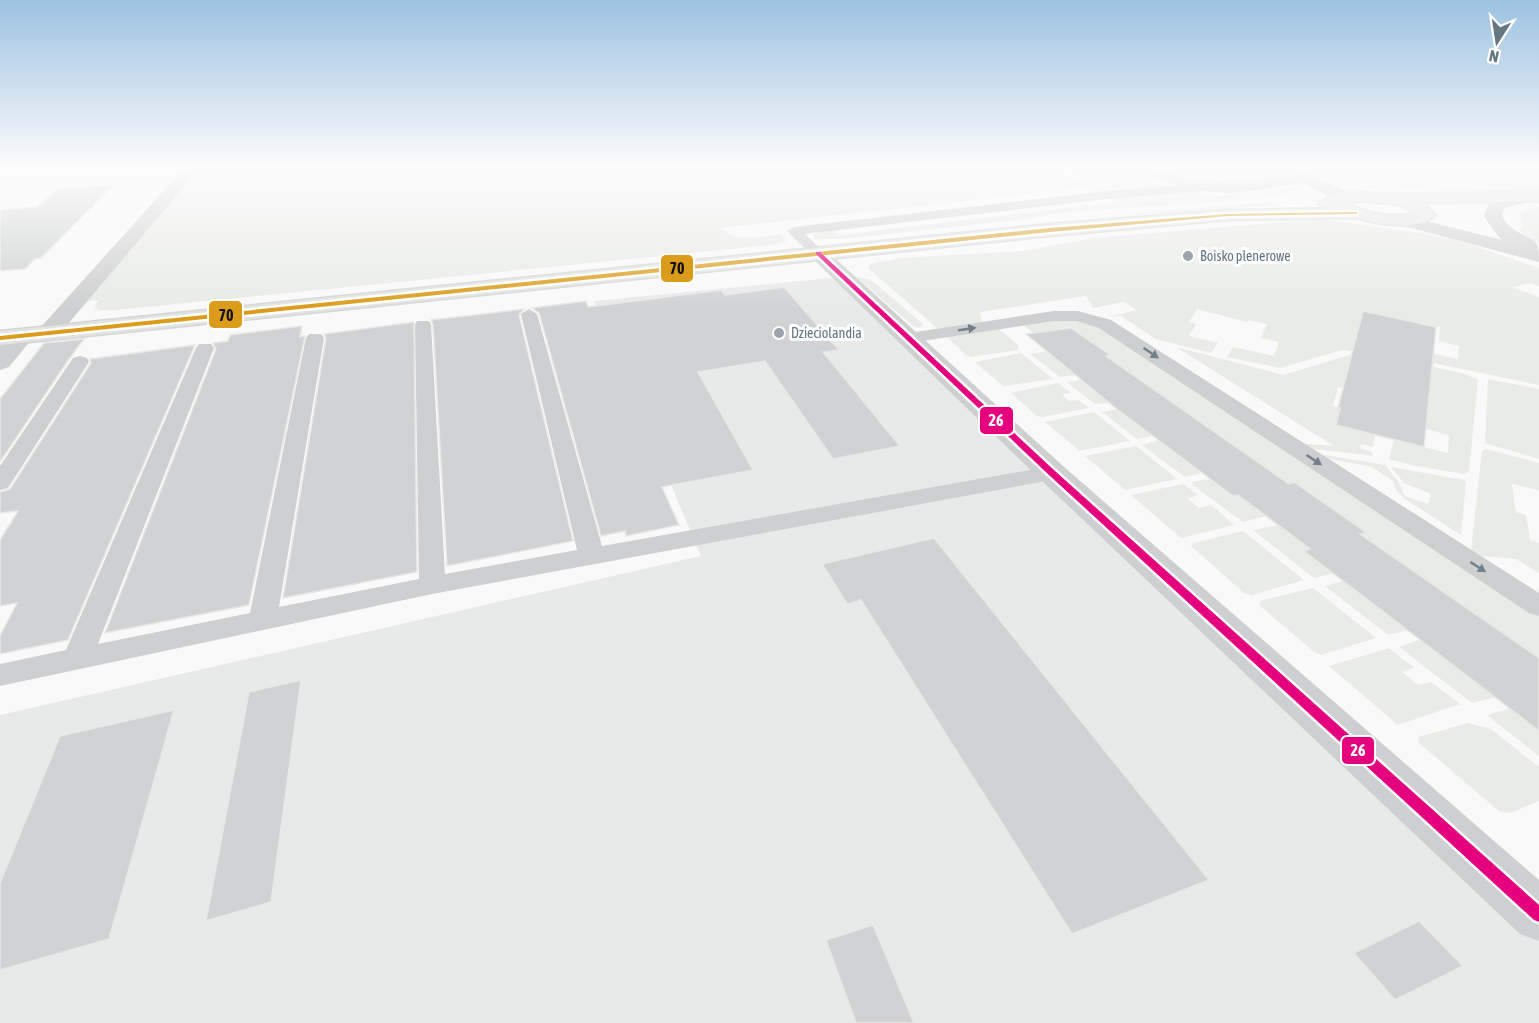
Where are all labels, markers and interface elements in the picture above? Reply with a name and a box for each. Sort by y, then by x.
north arrow [1467,12,1527,72]
text: N [1487,47,1500,66]
place label: Boisko plenerowe [1200,248,1291,264]
marker: Boisko plenerowe [1181,249,1195,263]
line badge: 70 [660,254,694,283]
text: 70 [669,259,685,277]
line badge: 70 [208,300,243,329]
text: 70 [218,306,234,324]
one-way arrow [958,324,977,333]
place label: Dzieciolandia [791,325,862,341]
marker: Dzieciolandia [772,326,786,340]
one-way arrow [1143,347,1159,359]
line badge: 26 [979,406,1014,435]
text: 26 [988,411,1004,429]
one-way arrow [1306,455,1322,466]
one-way arrow [1469,561,1486,572]
line badge: 26 [1341,736,1375,765]
text: 26 [1350,741,1366,759]

